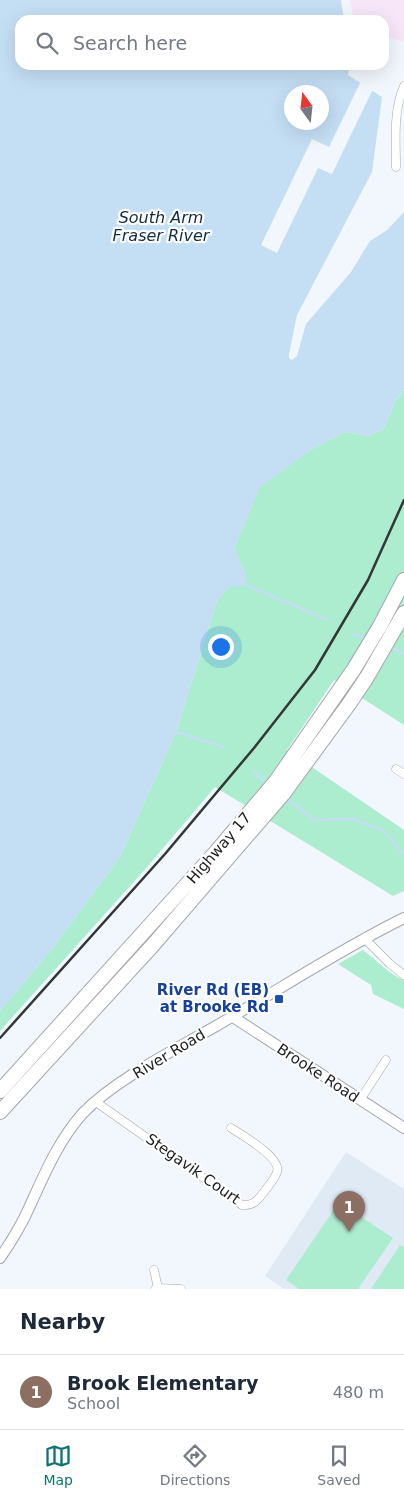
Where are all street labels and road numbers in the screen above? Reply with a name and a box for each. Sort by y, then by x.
street label: Highway 17 [183,809,255,887]
street label: River Road [130,1025,208,1083]
street label: Brooke Road [274,1040,362,1106]
street label: Stegavik Court [142,1130,244,1208]

